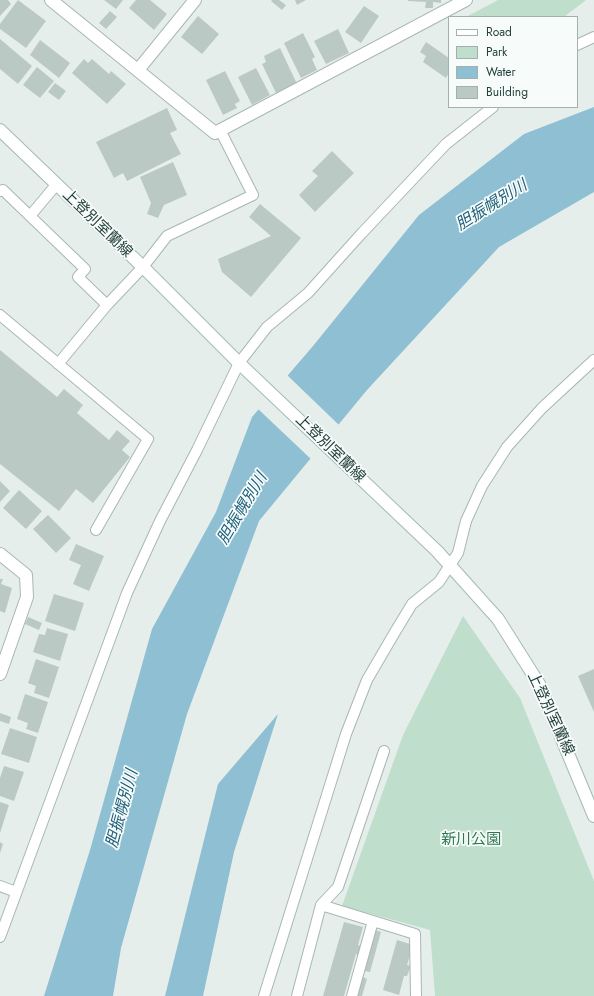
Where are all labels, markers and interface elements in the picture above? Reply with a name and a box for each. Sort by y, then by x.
legend [448,16,578,108]
text: Road [486,23,512,41]
text: Park [486,43,507,61]
text: Water [486,63,516,81]
text: Building [486,83,528,101]
water label: 胆振幌別川 [453,177,531,235]
street label: 上登別室蘭線 [58,186,136,262]
street label: 上登別室蘭線 [291,411,369,487]
water label: 胆振幌別川 [214,470,272,548]
street label: 上登別室蘭線 [523,669,577,759]
water label: 胆振幌別川 [103,768,143,850]
park label: 新川公園 [441,831,501,849]

